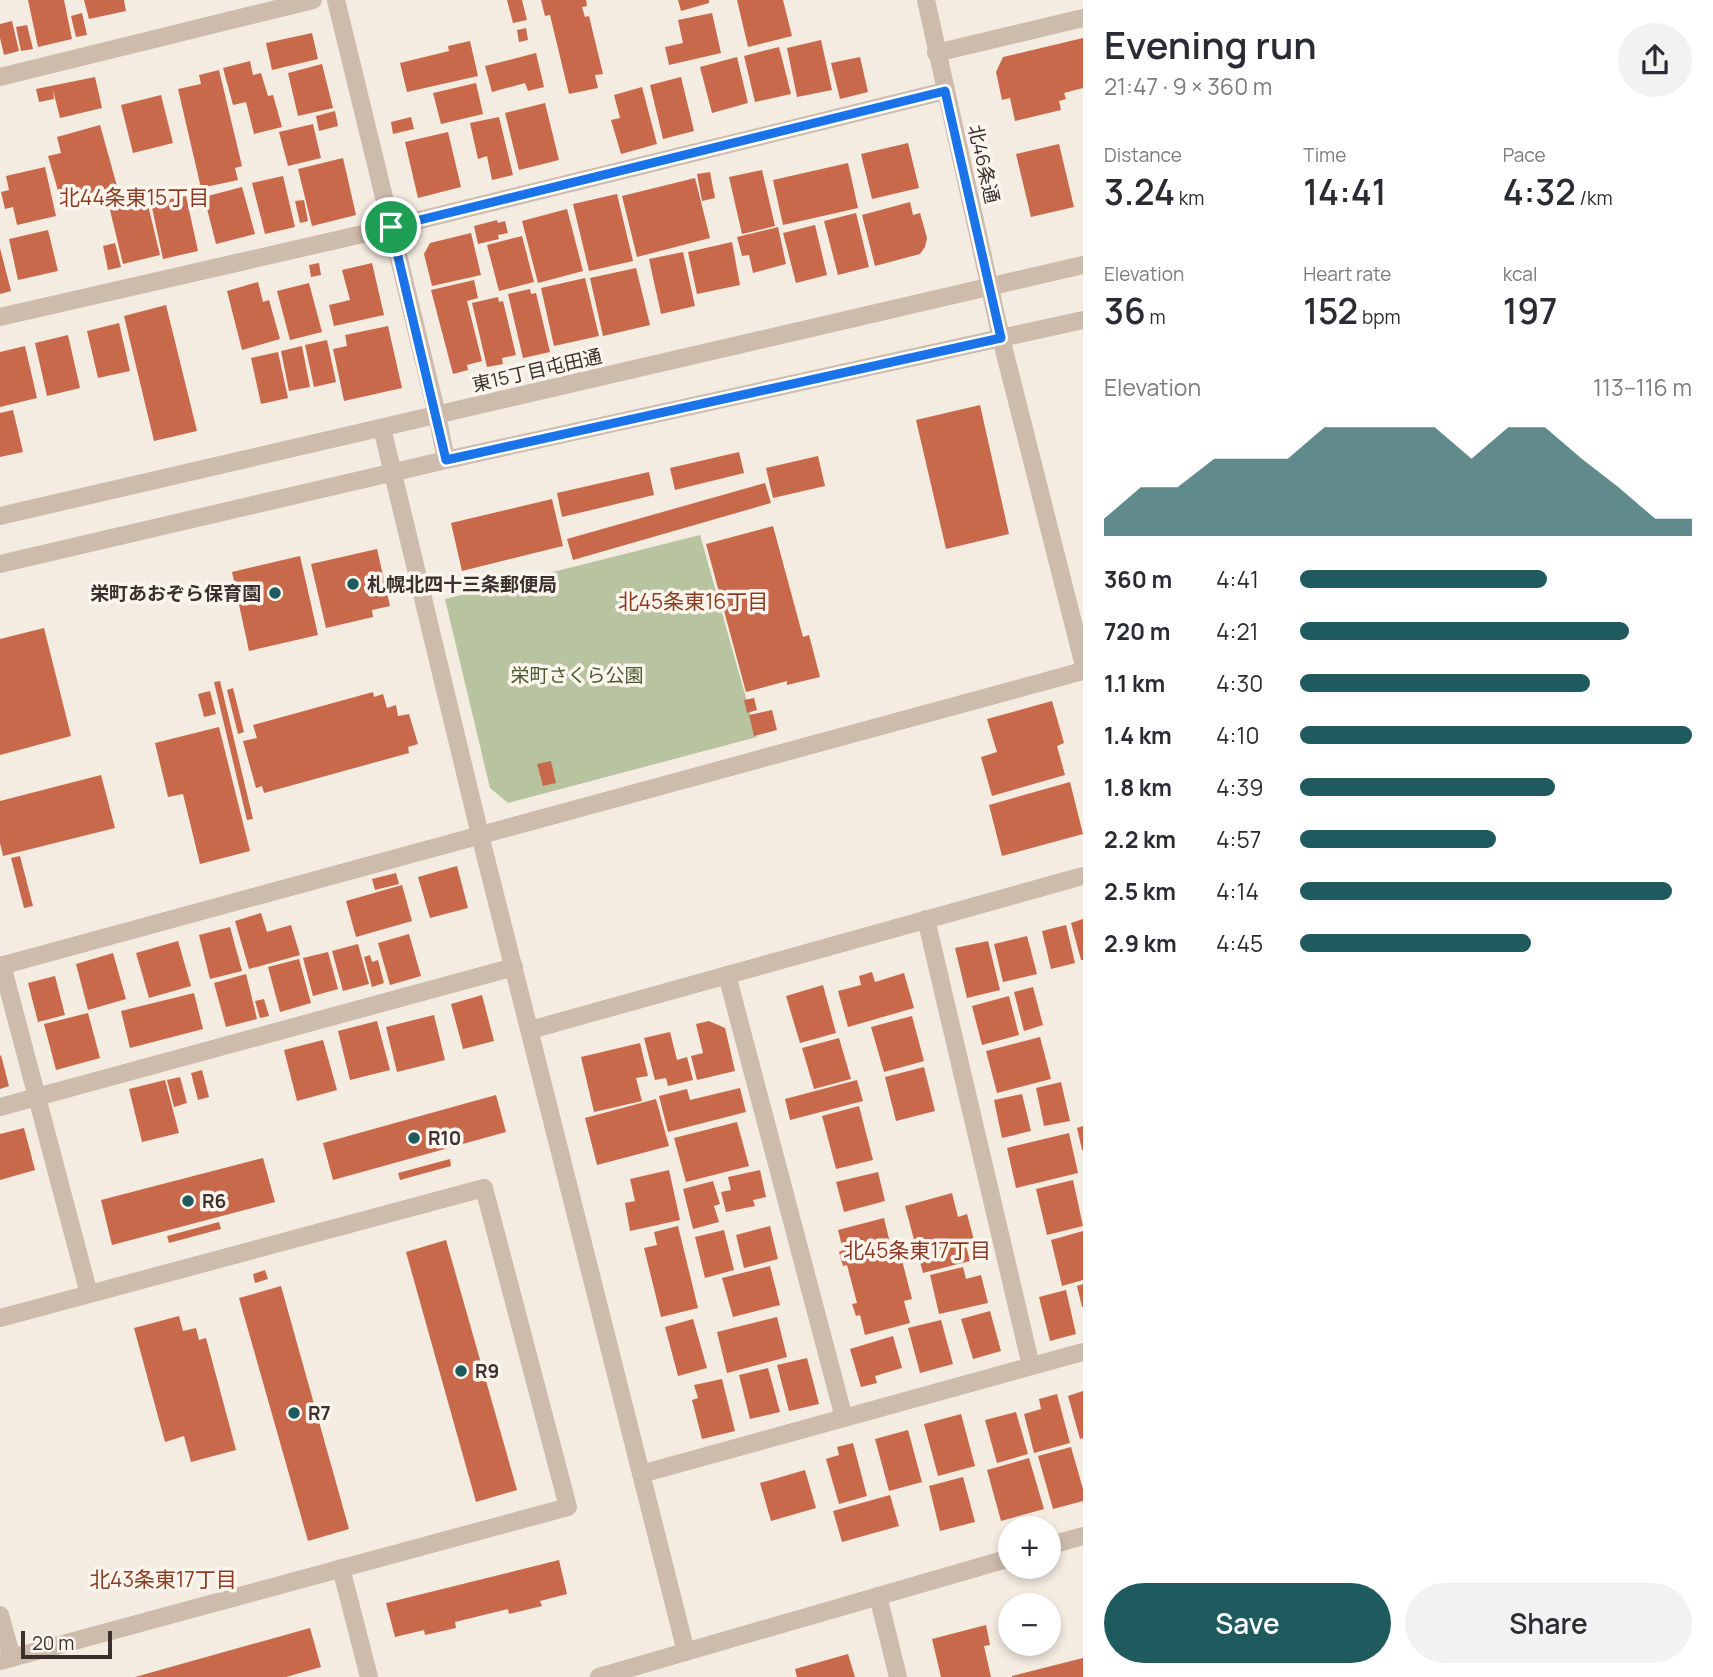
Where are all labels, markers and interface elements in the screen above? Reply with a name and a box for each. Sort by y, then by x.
text: Evening run [1104,18,1317,70]
button: share [1618,23,1692,97]
text: 21:47 · 9 × 360 m [1104,70,1272,102]
street label: 北46条通 [962,122,1006,206]
text: Distance [1104,142,1182,168]
text: Time [1303,142,1346,168]
text: Pace [1503,142,1546,168]
text: 3.24 [1104,168,1175,216]
text: 14:41 [1303,168,1387,216]
text: 4:32 [1503,168,1576,216]
district label: 北44条東15丁目 [59,183,209,211]
text: km [1175,185,1204,211]
text: /km [1576,185,1613,211]
pin [361,197,421,257]
icon: arrive [372,208,410,246]
text: Elevation [1104,261,1184,287]
text: Heart rate [1303,261,1391,287]
text: kcal [1503,261,1537,287]
text: 36 [1104,287,1146,335]
text: 152 [1303,287,1358,335]
text: 197 [1503,287,1557,335]
text: m [1146,304,1166,330]
text: bpm [1358,304,1401,330]
street label: 東15丁目屯田通 [470,342,604,398]
text: Elevation [1104,371,1201,403]
text: 113–116 m [1593,371,1692,403]
text: 360 m [1104,563,1172,595]
text: 4:41 [1216,563,1259,595]
place label: 札幌北四十三条郵便局 [367,571,557,597]
marker: 札幌北四十三条郵便局 [345,576,361,592]
place label: 栄町あおぞら保育園 [90,580,261,606]
marker: 栄町あおぞら保育園 [267,585,283,601]
district label: 北45条東16丁目 [618,587,768,615]
text: 720 m [1104,615,1170,647]
text: 4:21 [1216,615,1259,647]
park label: 栄町さくら公園 [510,662,644,688]
text: 1.1 km [1104,667,1165,699]
text: 4:30 [1216,667,1263,699]
text: 1.4 km [1104,719,1172,751]
text: 4:10 [1216,719,1259,751]
text: 1.8 km [1104,771,1172,803]
text: 4:39 [1216,771,1263,803]
text: 2.2 km [1104,823,1176,855]
text: 4:57 [1216,823,1261,855]
text: 2.5 km [1104,875,1176,907]
text: 4:14 [1216,875,1259,907]
text: 2.9 km [1104,927,1177,959]
text: 4:45 [1216,927,1263,959]
place label: R10 [428,1125,461,1151]
marker: R10 [406,1130,422,1146]
place label: R6 [202,1188,226,1214]
marker: R6 [180,1193,196,1209]
district label: 北45条東17丁目 [843,1236,991,1264]
place label: R9 [475,1358,499,1384]
marker: R9 [453,1363,469,1379]
place label: R7 [308,1400,331,1426]
marker: R7 [286,1405,302,1421]
map controls [998,1516,1061,1656]
button: + [998,1516,1061,1579]
district label: 北43条東17丁目 [89,1565,237,1593]
button: Save [1104,1583,1391,1663]
button: Share [1405,1583,1692,1663]
button: − [998,1593,1061,1656]
scale bar [21,1628,112,1660]
text: 20 m [32,1630,74,1656]

